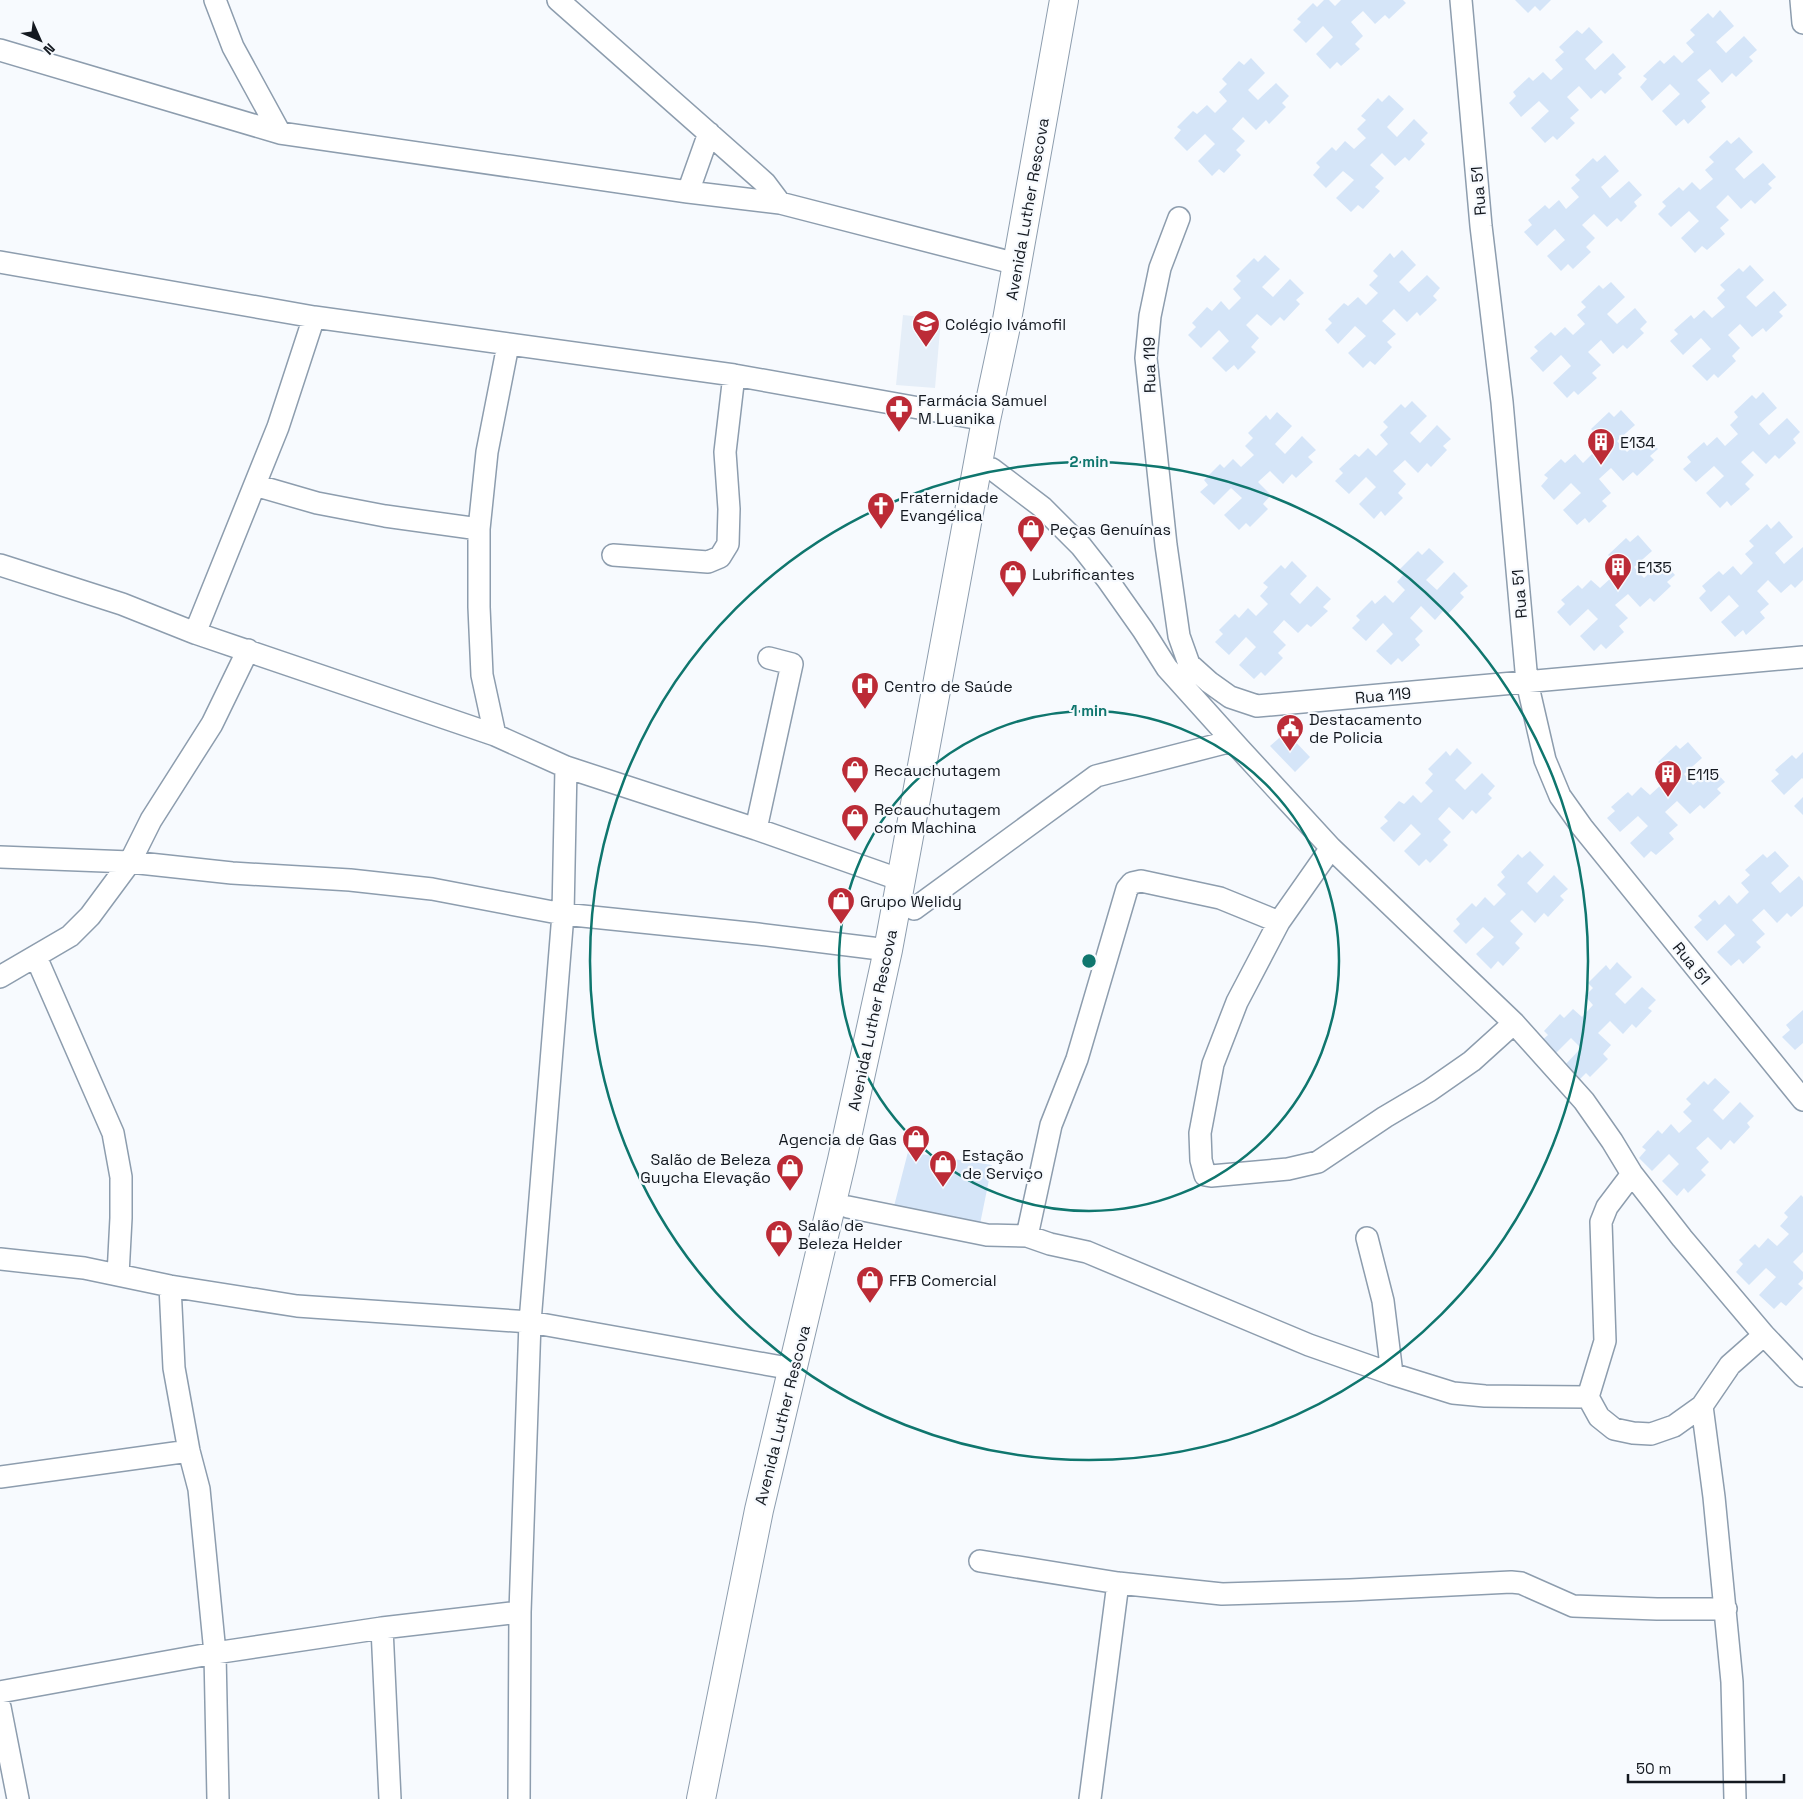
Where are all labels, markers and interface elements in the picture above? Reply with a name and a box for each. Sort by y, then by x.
north arrow [15,15,65,65]
text: N [40,40,59,59]
street label: Avenida Luther Rescova [1001,116,1054,302]
street label: Rua 51 [1466,166,1491,216]
school or university icon: Colégio Ivámofil [911,309,941,348]
place label: Colégio Ivámofil [945,314,1066,335]
street label: Rua 119 [1139,337,1160,393]
place label: Farmácia Samuel M Luanika [918,390,1047,429]
pharmacy icon: Farmácia Samuel M Luanika [884,394,914,433]
building icon: E134 [1586,427,1616,466]
place label: E134 [1620,432,1655,453]
text: 2 min [1070,452,1108,471]
place label: Fraternidade Evangélica [900,487,998,526]
church icon: Fraternidade Evangélica [866,491,896,530]
shop icon: Peças Genuínas [1016,514,1046,553]
place label: Peças Genuínas [1050,519,1171,540]
building icon: E135 [1603,552,1633,591]
place label: E135 [1637,557,1672,578]
shop icon: Lubrificantes [998,559,1028,598]
place label: Lubrificantes [1032,564,1135,585]
street label: Rua 51 [1507,569,1532,619]
hospital icon: Centro de Saúde [850,671,880,710]
place label: Centro de Saúde [884,676,1013,697]
street label: Rua 119 [1354,683,1412,708]
text: 1 min [1071,701,1107,720]
place label: Destacamento de Policia [1309,709,1422,748]
public building icon: Destacamento de Policia [1275,713,1305,752]
shop icon: Recauchutagem [840,755,870,794]
building icon: E115 [1653,759,1683,798]
place label: Recauchutagem [874,760,1001,781]
place label: E115 [1687,764,1719,785]
place label: Recauchutagem com Machina [874,799,1001,838]
shop icon: Recauchutagem com Machina [840,803,870,842]
shop icon: Grupo Welidy [826,886,856,925]
place label: Grupo Welidy [860,891,962,912]
street label: Avenida Luther Rescova [843,928,902,1113]
street label: Rua 51 [1668,938,1715,989]
centre of rings [1080,952,1098,970]
shop icon: Agencia de Gas [901,1124,931,1163]
place label: Agencia de Gas [779,1129,897,1150]
place label: Estação de Serviço [962,1145,1043,1184]
place label: Salão de Beleza Guycha Elevação [640,1149,771,1188]
shop icon: Estação de Serviço [928,1149,958,1188]
shop icon: Salão de Beleza Guycha Elevação [775,1153,805,1192]
place label: Salão de Beleza Helder [798,1215,902,1254]
shop icon: Salão de Beleza Helder [764,1219,794,1258]
shop icon: FFB Comercial [855,1265,885,1304]
place label: FFB Comercial [889,1270,997,1291]
street label: Avenida Luther Rescova [750,1323,815,1507]
scale bar [1628,1752,1784,1784]
text: 50 m [1636,1759,1671,1778]

